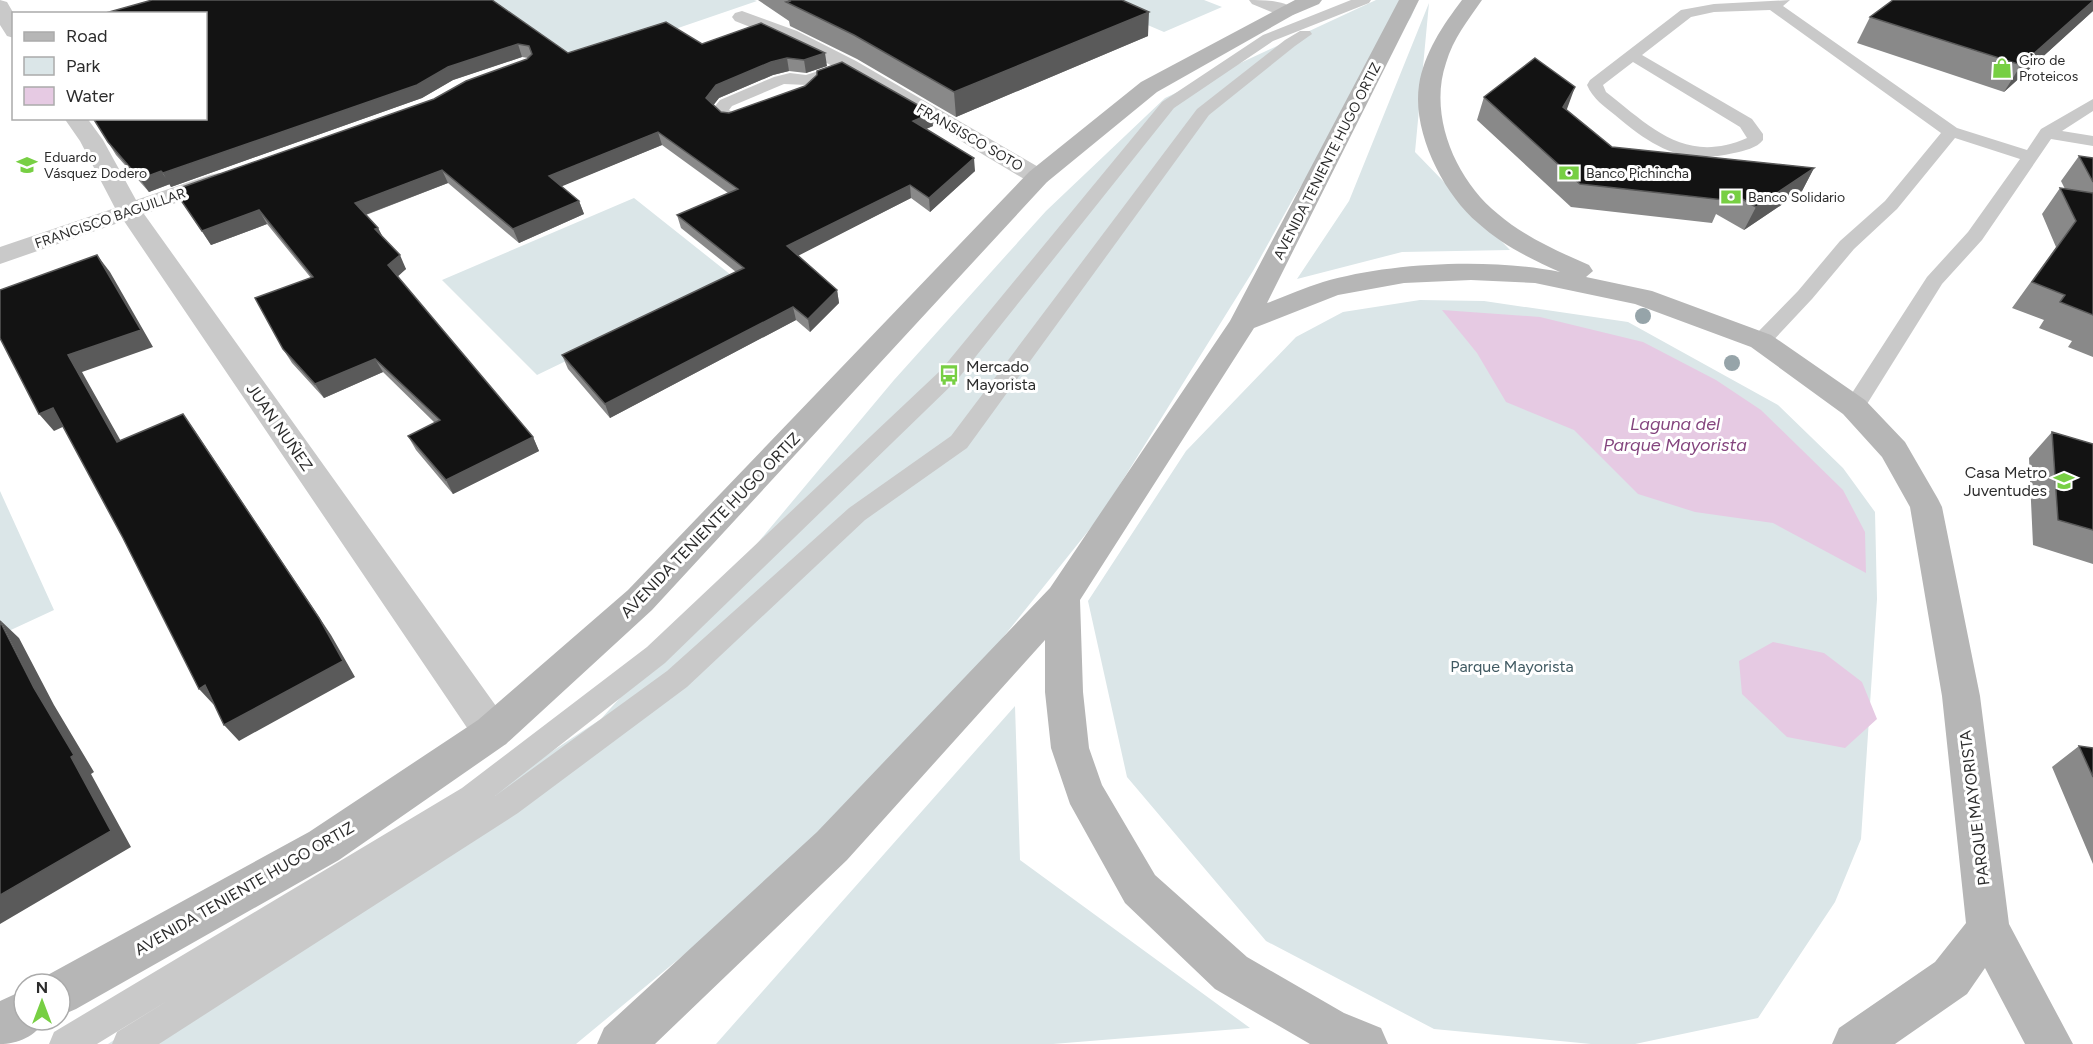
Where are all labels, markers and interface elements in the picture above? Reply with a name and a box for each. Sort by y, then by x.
legend [12,12,207,120]
text: Road [66,25,107,47]
place label: Giro de Proteicos [2019,52,2078,85]
text: Park [66,55,101,77]
shop icon: Giro de Proteicos [1990,56,2014,80]
street label: AVENIDA TENIENTE HUGO ORTIZ [1270,60,1385,263]
text: Water [66,85,114,107]
street label: FRANSISCO SOTO [914,100,1026,175]
place label: Eduardo Vásquez Dodero [44,149,147,182]
school or university icon: Eduardo Vásquez Dodero [15,153,39,177]
bank icon: Banco Pichincha [1557,161,1581,185]
place label: Banco Pichincha [1586,165,1689,182]
street label: FRANCISCO BAGUILLAR [33,185,188,252]
bank icon: Banco Solidario [1719,185,1743,209]
place label: Banco Solidario [1748,189,1845,206]
place label: Mercado Mayorista [966,357,1036,394]
bus stop icon: Mercado Mayorista [937,363,961,387]
street label: JUAN NUÑEZ [242,380,317,475]
water label: Laguna del Parque Mayorista [1603,413,1747,456]
street label: AVENIDA TENIENTE HUGO ORTIZ [617,429,804,622]
place label: Casa Metro Juventudes [1963,463,2047,500]
school or university icon: Casa Metro Juventudes [2052,469,2076,493]
park label: Parque Mayorista [1450,657,1574,676]
street label: PARQUE MAYORISTA [1956,729,1993,887]
street label: AVENIDA TENIENTE HUGO ORTIZ [131,818,357,959]
north arrow [12,972,72,1032]
text: N [36,978,48,997]

